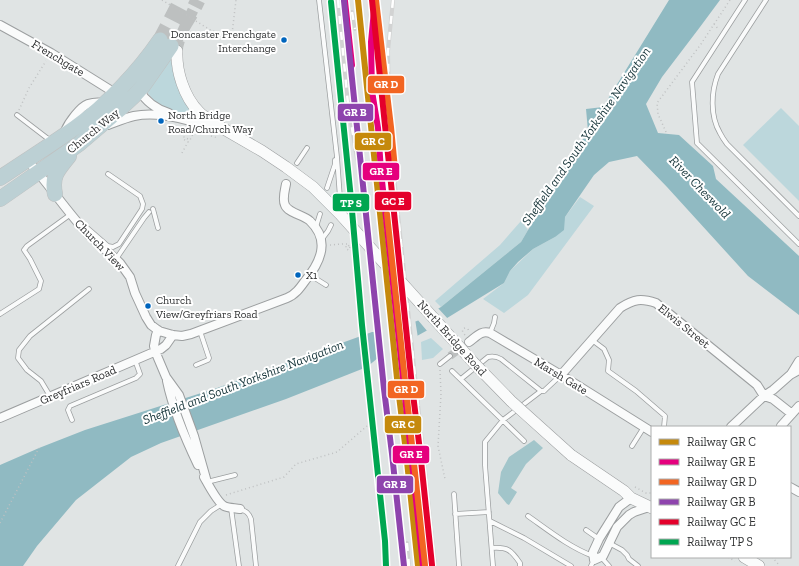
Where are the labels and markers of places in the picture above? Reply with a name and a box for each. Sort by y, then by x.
place label: Doncaster Frenchgate Interchange [171,28,276,55]
marker: Doncaster Frenchgate Interchange [279,35,289,45]
place label: North Bridge Road/Church Way [168,109,253,136]
marker: North Bridge Road/Church Way [156,116,166,126]
place label: X1 [306,269,318,282]
marker: X1 [293,270,303,280]
place label: Church View/Greyfriars Road [155,294,258,321]
marker: Church View/Greyfriars Road [143,301,153,311]

